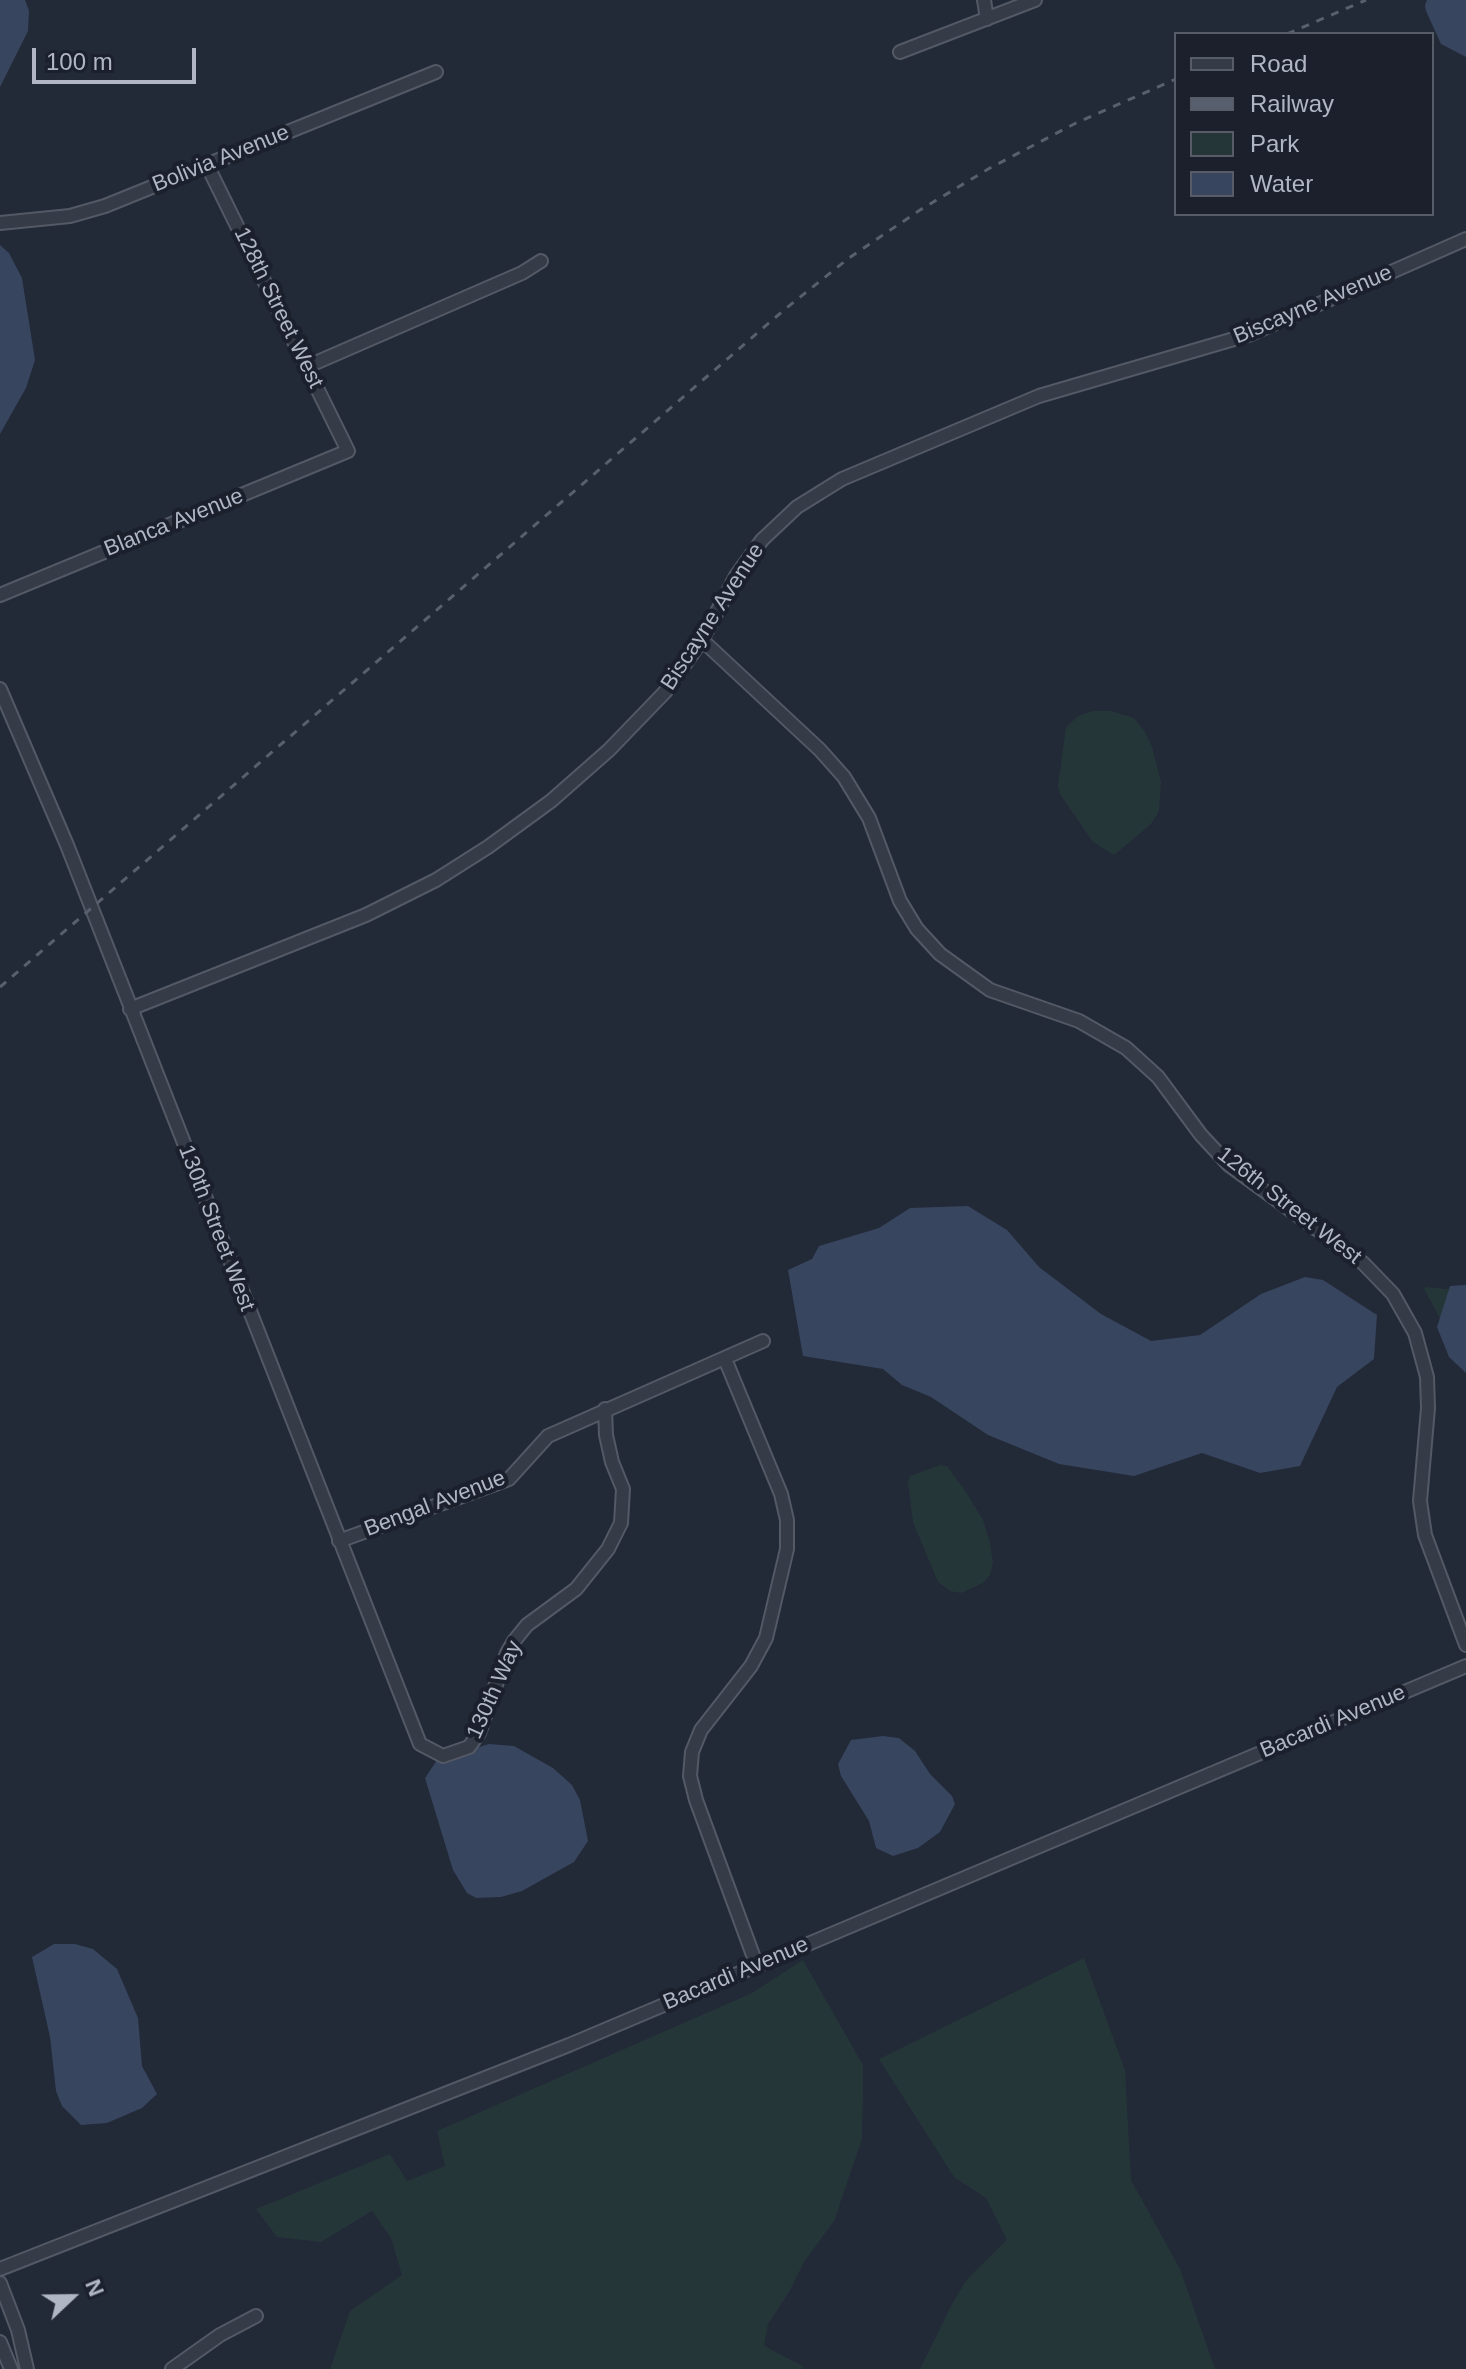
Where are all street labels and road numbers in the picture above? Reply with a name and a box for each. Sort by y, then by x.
street label: Bolivia Avenue [149,120,293,198]
street label: 128th Street West [228,223,328,393]
street label: Biscayne Avenue [1230,260,1396,350]
street label: Blanca Avenue [101,483,247,563]
street label: Biscayne Avenue [656,539,770,695]
street label: 130th Street West [172,1141,260,1315]
street label: 126th Street West [1212,1142,1366,1270]
street label: Bengal Avenue [361,1465,509,1543]
street label: 130th Way [462,1637,528,1743]
street label: Bacardi Avenue [1257,1680,1409,1764]
street label: Bacardi Avenue [660,1932,812,2016]

